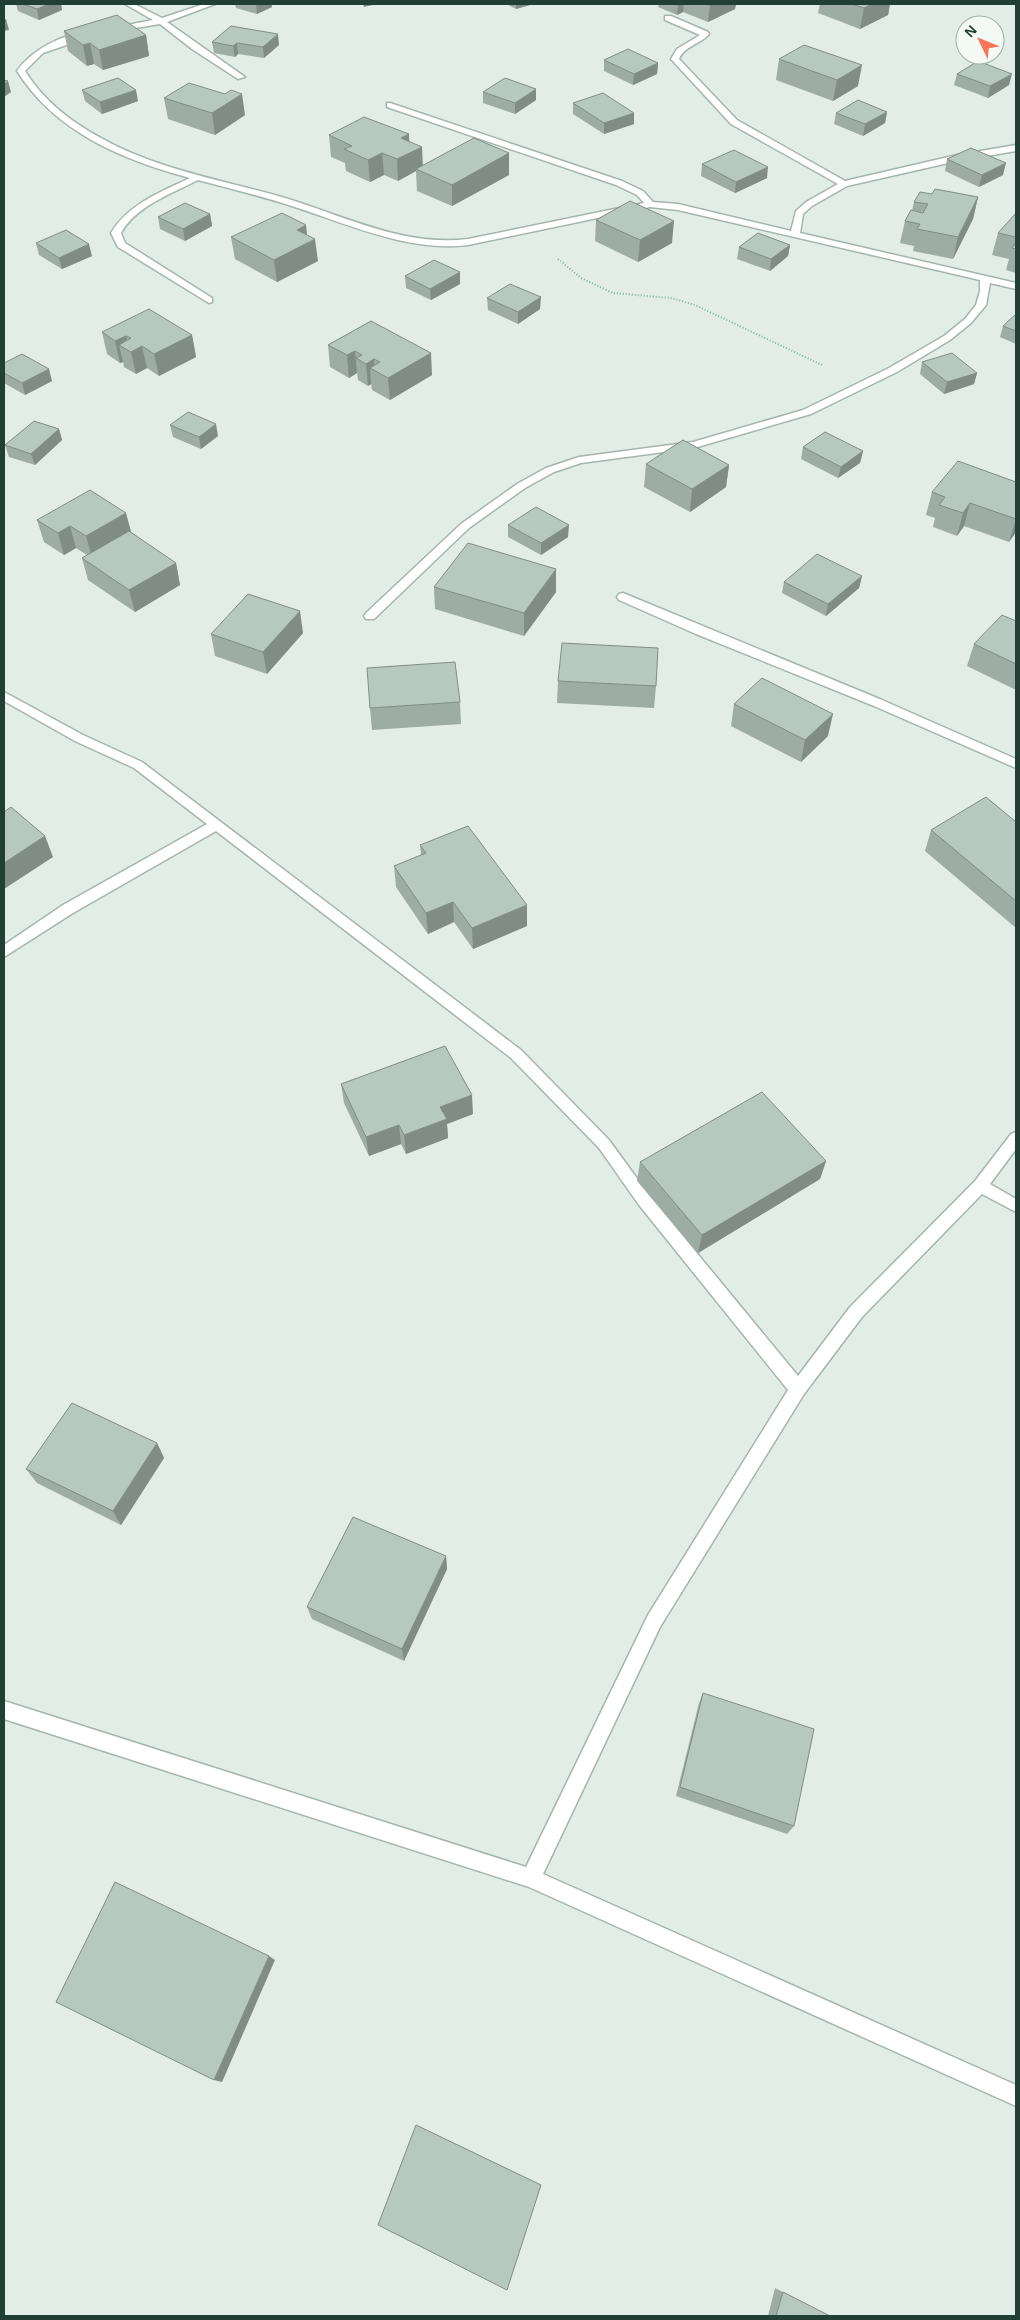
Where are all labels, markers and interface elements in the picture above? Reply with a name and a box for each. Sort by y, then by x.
north arrow [955,15,1005,65]
text: N [961,22,980,40]

